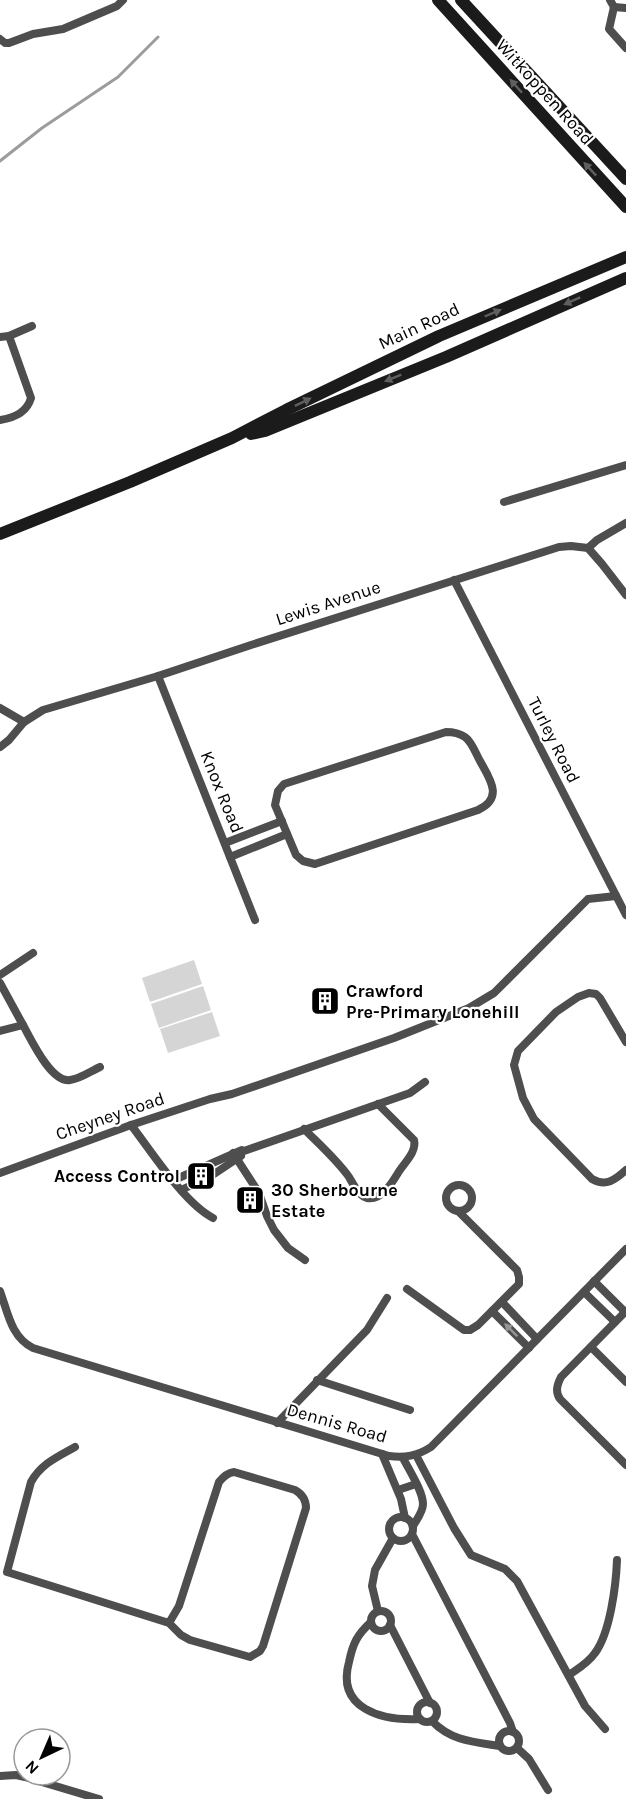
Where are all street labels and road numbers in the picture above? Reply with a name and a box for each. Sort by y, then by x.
street label: Witkoppen Road [492,34,598,150]
street label: Main Road [375,298,463,354]
street label: Lewis Avenue [273,576,383,630]
street label: Turley Road [523,693,585,787]
street label: Knox Road [196,748,248,836]
street label: Cheyney Road [53,1087,167,1145]
street label: Dennis Road [284,1398,390,1448]

